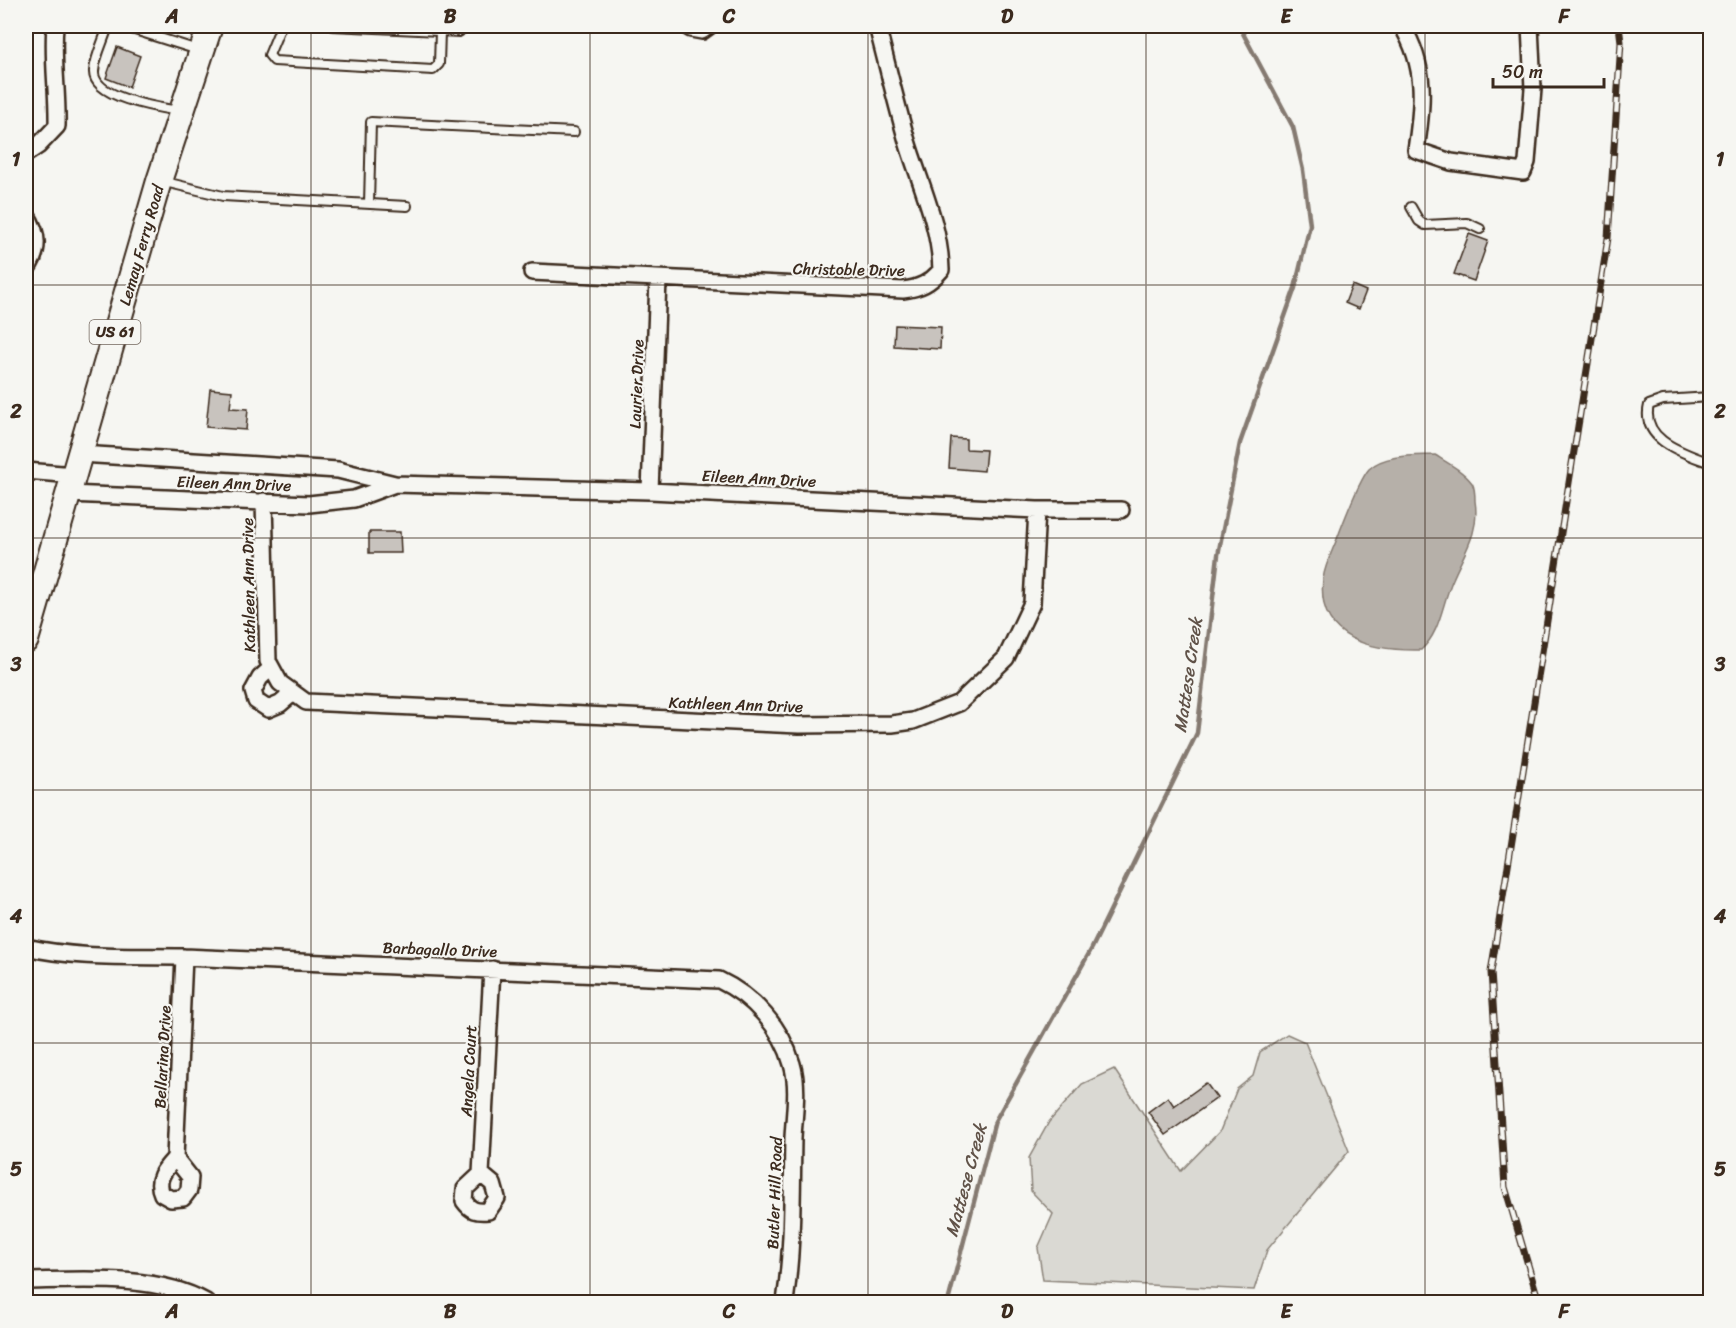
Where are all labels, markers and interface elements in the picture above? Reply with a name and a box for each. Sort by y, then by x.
text: A [164,0,179,34]
text: B [444,0,457,34]
text: C [722,0,736,34]
text: D [1001,0,1014,34]
text: E [1280,0,1293,34]
text: F [1558,0,1571,34]
scale bar [1493,51,1604,89]
text: 50 m [1502,56,1543,88]
text: 1 [12,142,21,177]
text: 1 [1716,142,1725,177]
street label: Lemay Ferry Road [110,180,173,309]
street label: Christoble Drive [793,254,905,285]
road number: US 61 [90,320,140,344]
street label: Laurier Drive [620,338,653,429]
text: 2 [9,394,22,429]
text: 2 [1713,394,1726,429]
street label: Eileen Ann Drive [701,461,817,496]
street label: Eileen Ann Drive [176,467,292,500]
street label: Kathleen Ann Drive [233,517,264,653]
water label: Mattese Creek [1164,614,1212,735]
text: 3 [10,647,22,682]
text: 3 [1714,647,1726,682]
street label: Kathleen Ann Drive [668,688,804,721]
text: 4 [9,899,23,934]
text: 4 [1713,899,1727,934]
street label: Barbagallo Drive [382,933,498,966]
street label: Bellarina Drive [145,1005,180,1109]
street label: Angela Court [452,1024,485,1119]
water label: Mattese Creek [936,1118,997,1240]
street label: Butler Hill Road [758,1135,791,1250]
text: 5 [10,1152,22,1187]
text: 5 [1714,1152,1726,1187]
text: A [164,1294,179,1328]
text: B [444,1294,457,1328]
text: C [722,1294,736,1328]
text: D [1001,1294,1014,1328]
text: E [1280,1294,1293,1328]
text: F [1558,1294,1571,1328]

